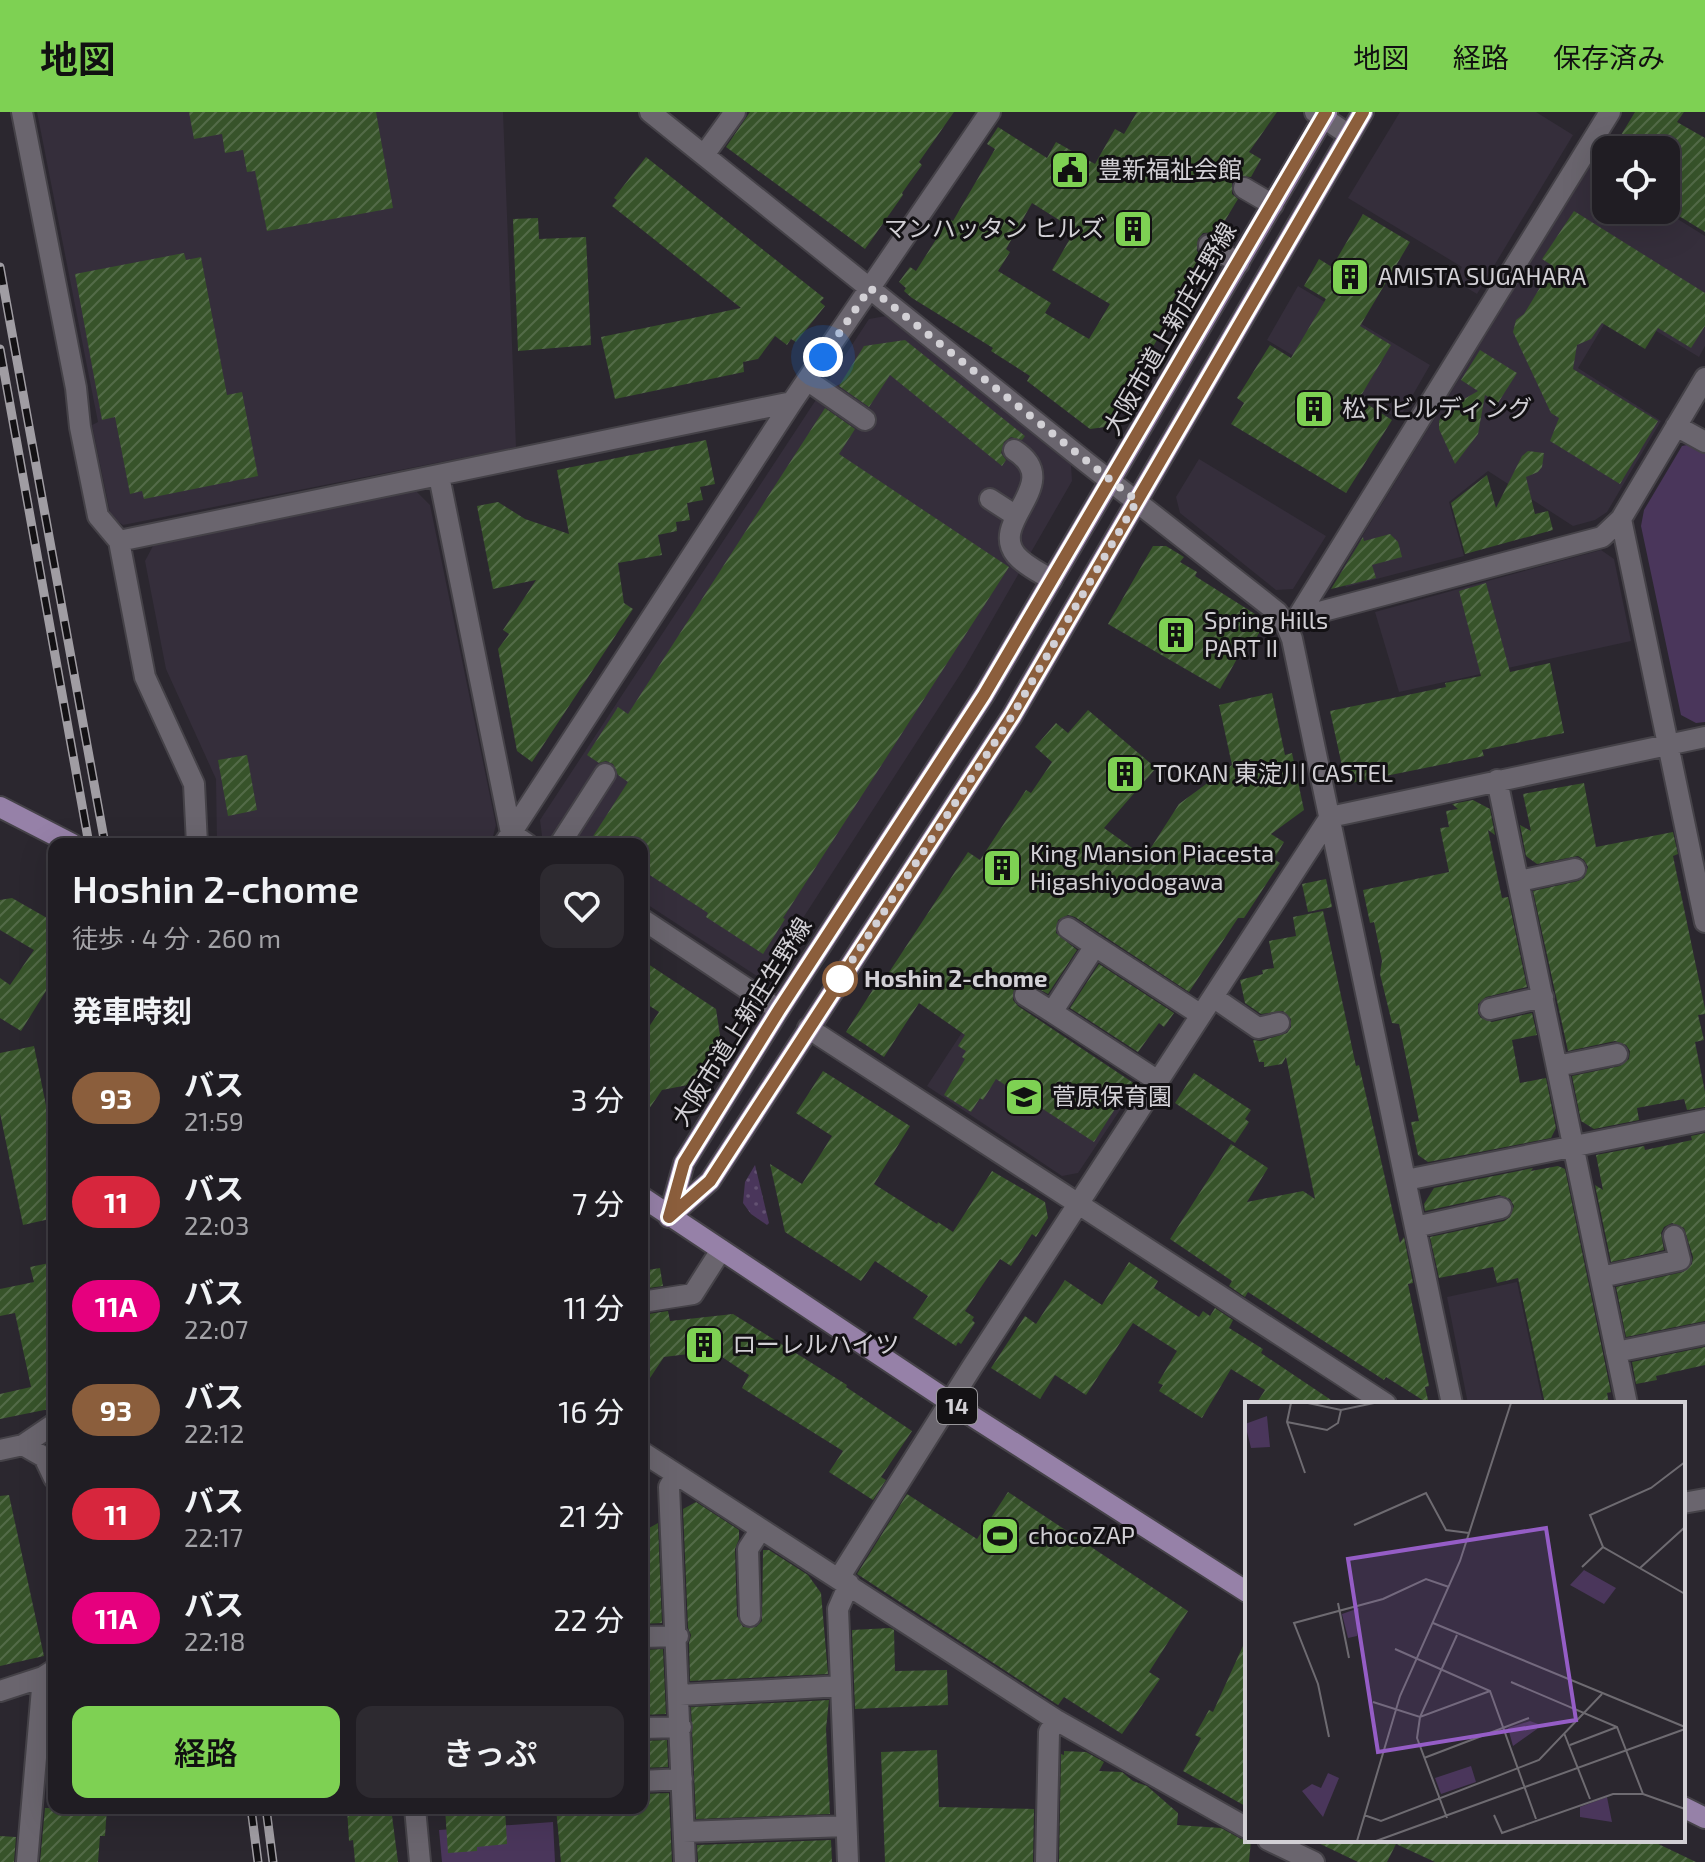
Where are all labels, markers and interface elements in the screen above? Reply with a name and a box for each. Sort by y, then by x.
text: 地図 [40,35,116,81]
text: 地図 [1353,40,1409,74]
text: 経路 [1453,40,1509,74]
text: 保存済み [1553,40,1665,74]
map controls [1592,136,1680,224]
button: locate [1592,136,1680,224]
public building icon: 豊新福祉会館 [1049,149,1091,191]
place label: 豊新福祉会館 [1098,154,1242,183]
building icon: マンハッタン ヒルズ [1112,208,1154,250]
place label: マンハッタン ヒルズ [884,213,1105,242]
street label: 大阪市道上新庄生野線 [1096,217,1241,439]
building icon: AMISTA SUGAHARA [1329,256,1371,298]
place label: AMISTA SUGAHARA [1378,261,1586,290]
your location [803,337,843,377]
building icon: 松下ビルディング [1293,388,1335,430]
place label: 松下ビルディング [1342,393,1532,422]
place label: Spring Hills PART II [1204,605,1328,662]
building icon: Spring Hills PART II [1155,614,1197,656]
building icon: TOKAN 東淀川 CASTEL [1104,753,1146,795]
place label: TOKAN 東淀川 CASTEL [1153,758,1393,787]
place label: King Mansion Piacesta Higashiyodogawa [1030,838,1274,895]
building icon: King Mansion Piacesta Higashiyodogawa [981,847,1023,889]
button: heart [540,864,624,948]
text: Hoshin 2-chome [72,865,359,911]
street label: 大阪市道上新庄生野線 [665,912,817,1131]
text: 徒歩 · 4 分 · 260 m [72,922,281,953]
marker: Hoshin 2-chome [823,962,857,996]
place label: Hoshin 2-chome [864,963,1048,992]
text: 発車時刻 [72,992,192,1028]
text: バス [184,1066,244,1102]
school or university icon: 菅原保育園 [1003,1076,1045,1118]
text: 93 [100,1081,132,1115]
text: 3 分 [571,1081,624,1117]
place label: 菅原保育園 [1052,1081,1172,1110]
text: 21:59 [184,1105,244,1136]
text: バス [184,1170,244,1206]
text: 11 [104,1185,128,1219]
text: 7 分 [572,1185,624,1221]
text: 22:03 [184,1209,250,1240]
text: バス [184,1274,244,1310]
text: 11A [95,1289,137,1323]
text: 11 分 [563,1289,624,1325]
text: 22:07 [184,1313,248,1344]
building icon: ローレルハイツ [683,1324,725,1366]
place label: ローレルハイツ [732,1329,900,1358]
text: バス [184,1378,244,1414]
road number: 14 [937,1388,977,1424]
text: 93 [100,1393,132,1427]
text: 16 分 [558,1393,624,1429]
inset map [1245,1402,1685,1842]
text: 22:12 [184,1417,244,1448]
text: バス [184,1482,244,1518]
text: 11 [104,1497,128,1531]
text: 21 分 [559,1497,624,1533]
sports icon: chocoZAP [979,1515,1021,1557]
place label: chocoZAP [1028,1520,1135,1549]
text: 22:17 [184,1521,243,1552]
text: バス [184,1586,244,1622]
text: 11A [95,1601,137,1635]
text: 22 分 [554,1601,624,1637]
text: 22:18 [184,1625,246,1656]
button: 経路 [72,1706,340,1798]
button: きっぷ [356,1706,624,1798]

